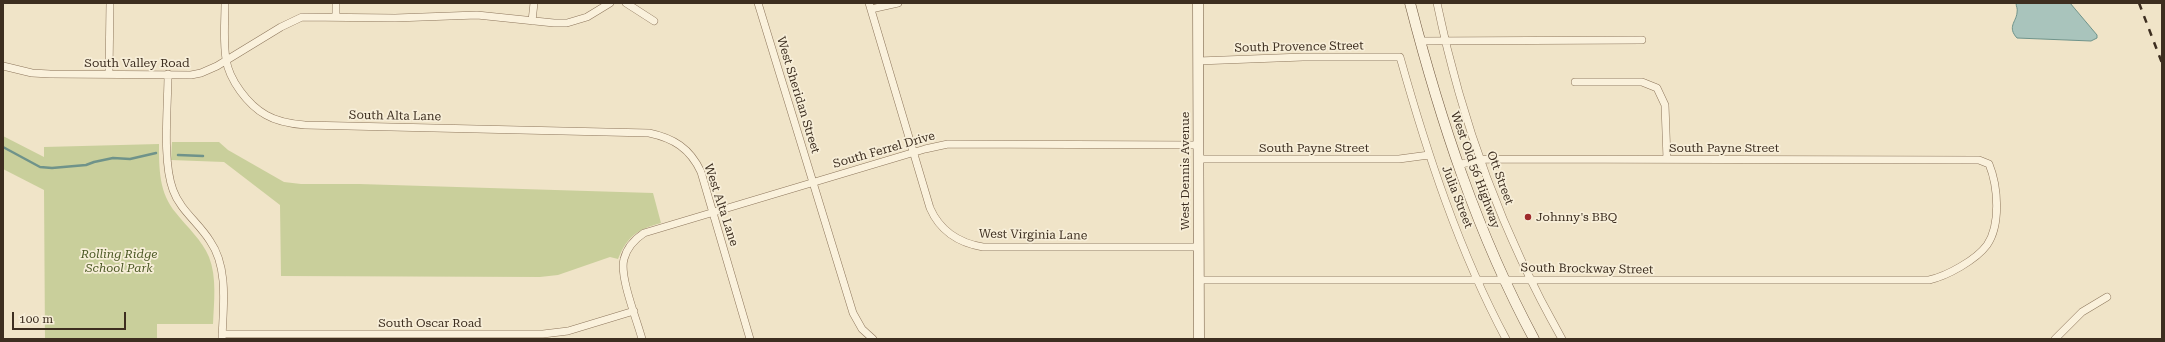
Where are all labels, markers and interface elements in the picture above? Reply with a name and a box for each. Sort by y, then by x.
street label: West Sheridan Street [773,35,823,155]
street label: South Provence Street [1234,39,1364,55]
street label: South Valley Road [84,56,190,70]
street label: South Alta Lane [349,108,441,124]
street label: West Old 56 Highway [1447,110,1503,230]
street label: West Dennis Avenue [1178,112,1192,230]
street label: South Ferrel Drive [831,129,937,171]
street label: South Payne Street [1259,141,1369,155]
street label: South Payne Street [1669,141,1779,155]
street label: Ott Street [1484,149,1516,207]
street label: West Alta Lane [701,162,741,248]
street label: Julia Street [1439,164,1475,230]
place label: Johnny's BBQ [1536,210,1617,224]
marker: Johnny's BBQ [1523,212,1533,222]
street label: West Virginia Lane [979,227,1087,243]
park label: Rolling Ridge School Park [81,247,157,275]
street label: South Brockway Street [1521,261,1653,277]
scale bar [14,304,128,330]
text: 100 m [19,312,53,326]
street label: South Oscar Road [378,316,482,330]

